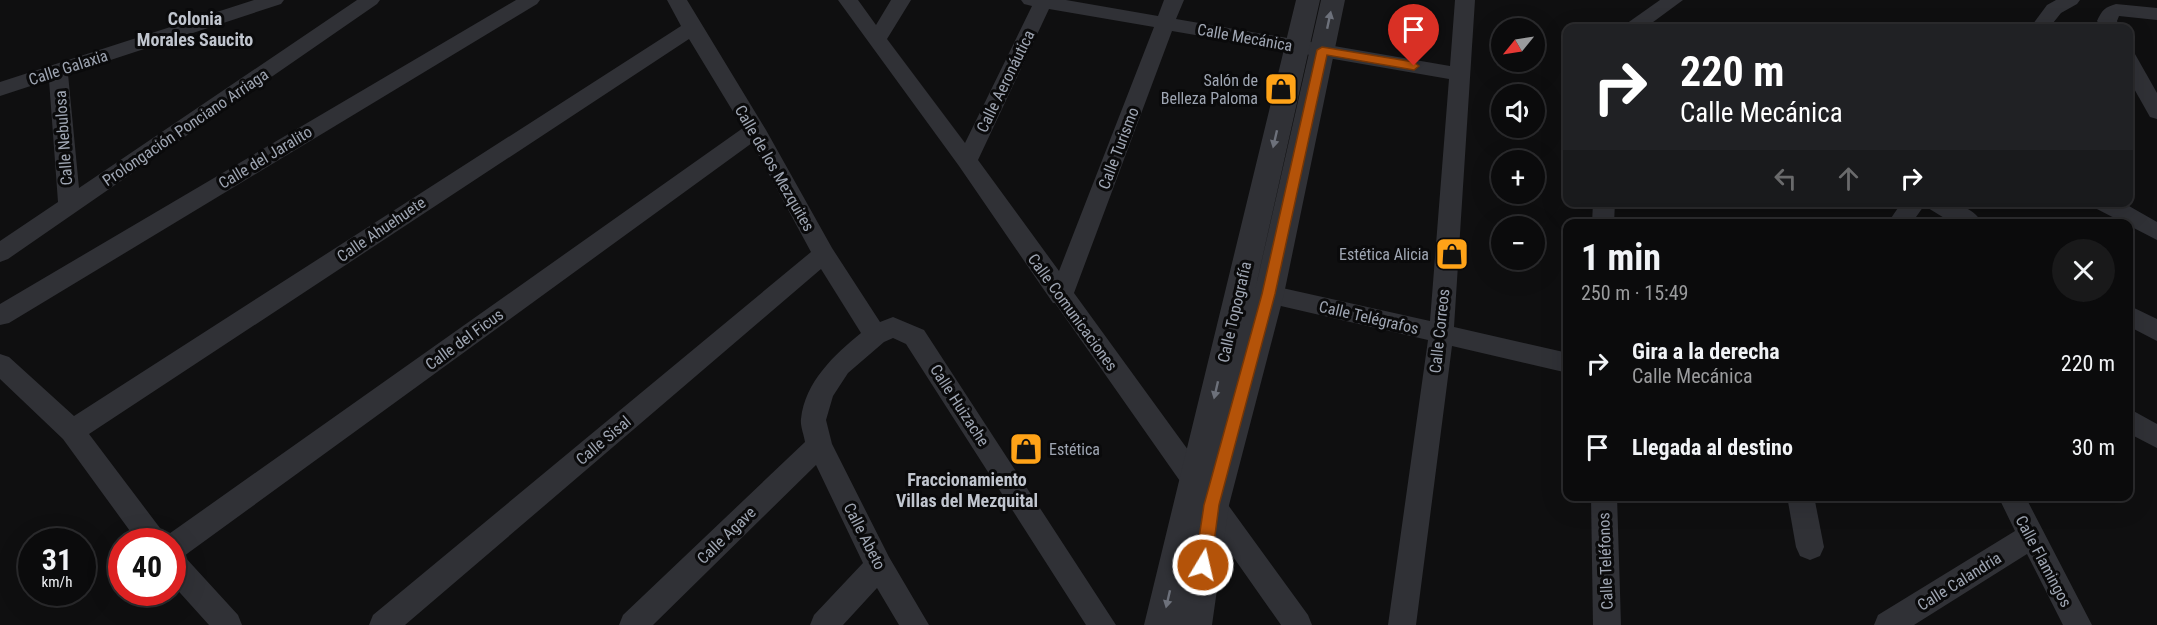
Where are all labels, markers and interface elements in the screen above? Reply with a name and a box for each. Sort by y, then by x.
pin [1388,4,1439,66]
district label: Colonia Morales Saucito [137,8,253,50]
one-way arrow [1324,10,1334,29]
icon: arrive [1397,13,1430,46]
north arrow [1491,18,1545,72]
map controls [1491,18,1545,270]
street label: Calle Mecánica [1196,20,1294,55]
street label: Calle Aeronáutica [973,27,1038,135]
street label: Calle Galaxia [26,46,110,89]
text: 220 m [1680,47,1785,96]
icon: right [1581,48,1659,126]
street label: Prolongación Ponciano Arriaga [99,65,272,190]
place label: Salón de Belleza Paloma [1161,71,1258,108]
shop icon: Salón de Belleza Paloma [1263,71,1299,107]
button: sound [1491,84,1545,138]
street label: Calle Nebulosa [51,90,76,186]
text: Calle Mecánica [1680,97,1843,129]
street label: Calle de los Mezquites [731,102,818,235]
street label: Calle Turismo [1094,105,1143,192]
street label: Calle del Jaralito [215,122,315,193]
one-way arrow [1270,129,1280,148]
button: + [1491,150,1545,204]
icon: left [1769,162,1802,195]
icon: ahead [1832,162,1865,195]
icon: right [1895,162,1928,195]
street label: Calle Ahuehuete [333,193,429,266]
button: − [1491,216,1545,270]
shop icon: Estética Alicia [1434,236,1470,272]
text: 1 min [1581,237,1661,279]
button: close [2052,239,2115,302]
place label: Estética Alicia [1339,245,1429,264]
street label: Calle Comunicaciones [1024,250,1121,375]
street label: Calle Topografía [1214,260,1255,364]
text: 250 m · 15:49 [1581,281,1688,305]
street label: Calle Correos [1426,288,1453,374]
street label: Calle Telégrafos [1317,297,1421,338]
street label: Calle del Ficus [422,305,507,374]
text: Gira a la derecha [1632,339,1780,364]
icon: right [1581,347,1614,380]
text: 220 m [2061,351,2115,376]
street label: Calle Huizache [926,361,993,450]
text: Calle Mecánica [1632,364,1752,388]
one-way arrow [1210,380,1220,399]
street label: Calle Sisal [572,412,635,469]
shop icon: Estética [1008,431,1044,467]
icon: arrive [1581,431,1614,464]
text: Llegada al destino [1632,435,1793,460]
text: 30 m [2072,435,2115,460]
place label: Estética [1049,440,1100,459]
district label: Fraccionamiento Villas del Mezquital [896,469,1038,511]
street label: Calle Abeto [840,500,889,573]
street label: Calle Agave [693,503,760,568]
street label: Calle Teléfonos [1594,512,1617,610]
street label: Calle Flamingos [2011,512,2076,610]
speed limit sign: 40 [108,528,186,606]
position arrow [1171,533,1235,597]
text: 31 [42,542,72,577]
street label: Calle Calandria [1914,548,2005,615]
text: km/h [42,573,72,591]
one-way arrow [1162,590,1172,608]

